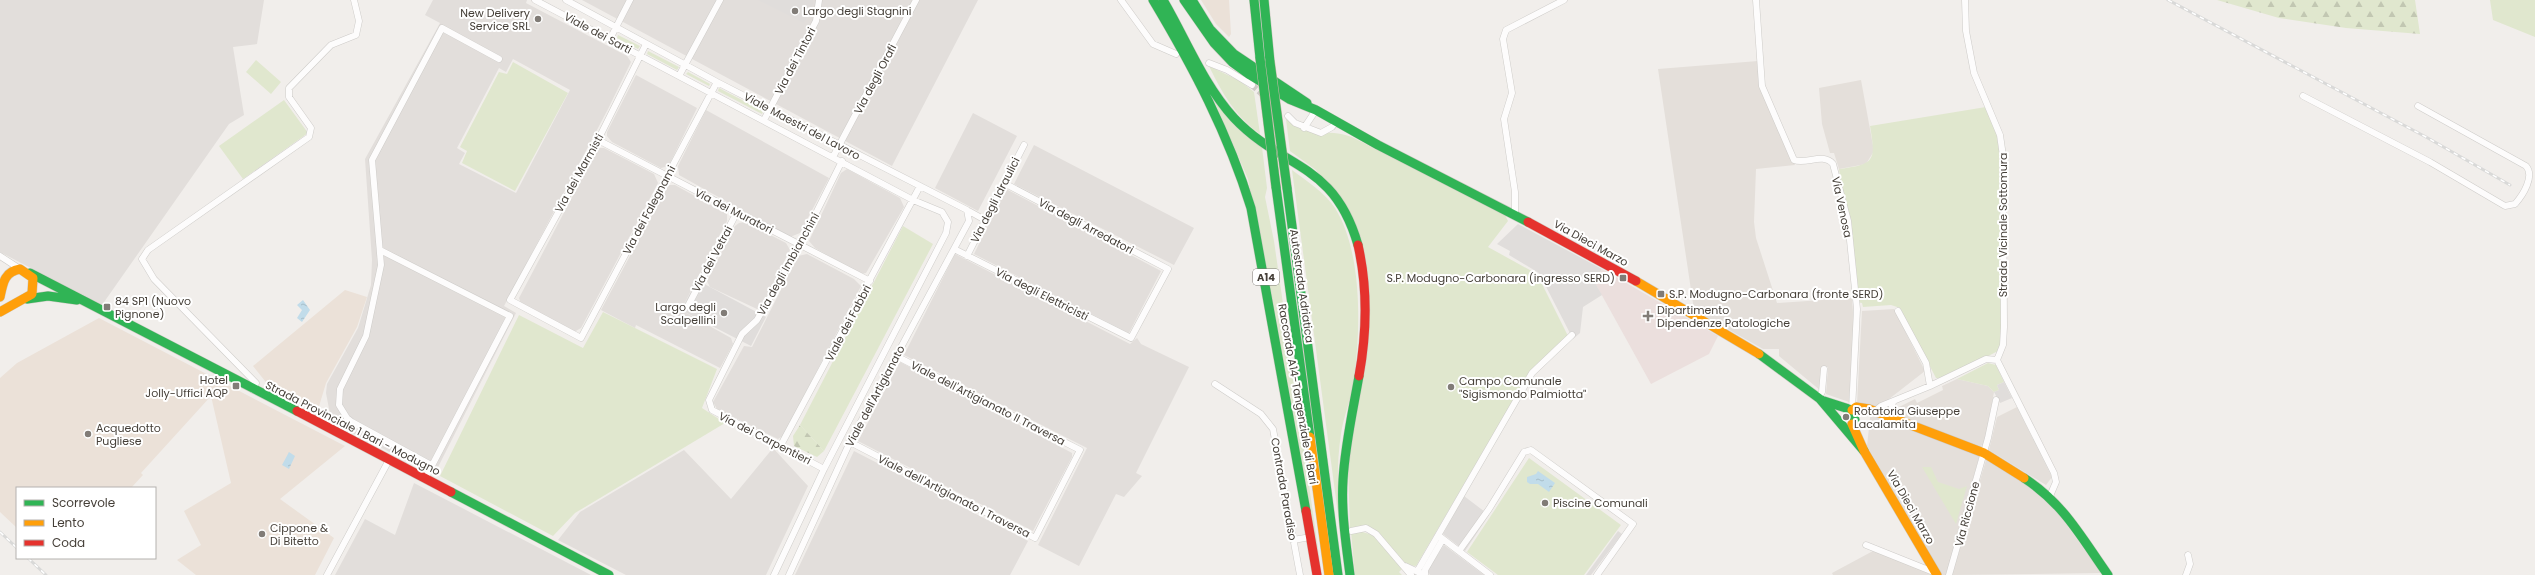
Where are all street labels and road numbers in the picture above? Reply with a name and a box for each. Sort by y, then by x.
street label: Viale dei Sarti [561,8,635,58]
street label: Via dei Tintori [771,24,820,97]
street label: Via degli Orafi [850,41,900,117]
street label: Viale Maestri del Lavoro [741,88,863,164]
street label: Via dei Marmisti [551,130,607,215]
street label: Strada Vicinale Sottomura [1995,153,2011,297]
street label: Via degli Idraulici [967,154,1024,246]
street label: Via dei Falegnami [619,162,679,257]
street label: Via Venosa [1828,175,1856,239]
street label: Via dei Muratori [692,184,776,238]
street label: Via degli Arredatori [1036,194,1137,258]
street label: Via degli Imbianchini [753,209,823,318]
street label: Via Dieci Marzo [1551,216,1631,270]
street label: Via dei Vetrai [688,223,736,295]
street label: Autostrada Adriatica [1286,228,1318,344]
street label: Via degli Elettricisti [993,264,1091,324]
road number: A14 [1253,269,1279,285]
street label: Viale dei Fabbri [821,282,875,364]
street label: Raccordo A14-Tangenziale di Bari [1274,302,1322,486]
street label: Viale dell'Artigianato [841,342,909,450]
street label: Viale dell'Artigianato II Traversa [908,357,1068,449]
street label: Strada Provinciale 1 Bari - Modugno [263,377,443,479]
street label: Via dei Carpentieri [716,408,814,468]
street label: Contrada Paradiso [1267,436,1301,542]
street label: Viale dell'Artigianato I Traversa [875,450,1033,542]
street label: Via Dieci Marzo [1883,467,1939,547]
street label: Via Riccione [1951,479,1983,548]

